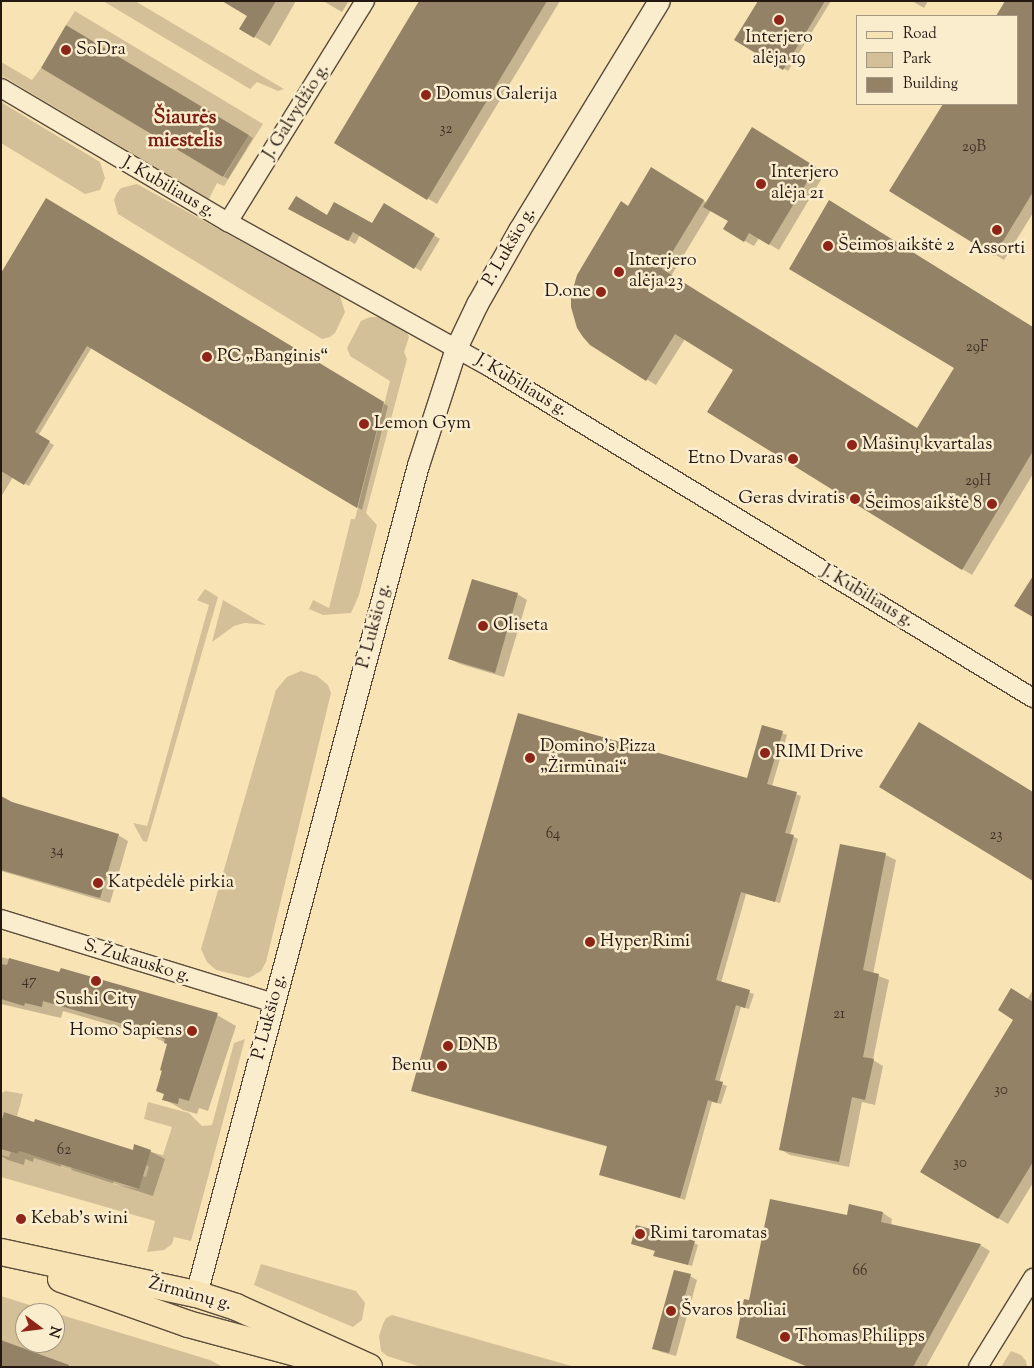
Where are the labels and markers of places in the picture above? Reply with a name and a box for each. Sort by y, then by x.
marker: Interjero alėja 19 [773,14,785,26]
place label: Interjero alėja 19 [745,28,813,70]
place label: SoDra [76,39,126,61]
marker: SoDra [60,44,72,56]
place label: Domus Galerija [436,84,557,106]
marker: Domus Galerija [420,89,432,101]
place label: Interjero alėja 21 [771,163,839,205]
marker: Interjero alėja 21 [755,178,767,190]
marker: Assorti [991,224,1003,236]
place label: Šeimos aikštė 2 [838,235,955,257]
place label: Assorti [969,238,1025,260]
marker: Šeimos aikštė 2 [822,240,834,252]
place label: Interjero alėja 23 [629,251,697,294]
marker: Interjero alėja 23 [613,266,625,278]
place label: D.one [544,281,591,303]
marker: D.one [595,286,607,298]
place label: PC „Banginis“ [217,346,328,368]
marker: PC „Banginis“ [201,351,213,363]
place label: Lemon Gym [374,413,471,435]
marker: Lemon Gym [358,418,370,430]
place label: Mašinų kvartalas [862,434,992,456]
marker: Mašinų kvartalas [846,439,858,451]
place label: Etno Dvaras [688,448,783,470]
marker: Etno Dvaras [787,453,799,465]
place label: Geras dviratis [738,488,845,510]
marker: Geras dviratis [849,493,861,505]
place label: Šeimos aikštė 8 [865,493,982,515]
marker: Šeimos aikštė 8 [986,498,998,510]
place label: Oliseta [493,615,548,637]
marker: Oliseta [477,620,489,632]
place label: Domino's Pizza „Žirmūnai“ [540,737,656,780]
place label: RIMI Drive [775,742,863,764]
marker: RIMI Drive [759,747,771,759]
marker: Domino's Pizza „Žirmūnai“ [524,752,536,764]
place label: Katpėdėlė pirkia [108,872,234,894]
marker: Katpėdėlė pirkia [92,877,104,889]
place label: Hyper Rimi [600,931,690,953]
marker: Hyper Rimi [584,936,596,948]
marker: Sushi City [90,975,102,987]
place label: Sushi City [55,989,137,1011]
place label: Homo Sapiens [70,1020,182,1042]
marker: Homo Sapiens [186,1025,198,1037]
place label: DNB [458,1035,498,1057]
marker: DNB [442,1040,454,1052]
place label: Benu [391,1055,432,1077]
marker: Benu [436,1060,448,1072]
place label: Kebab's wini [31,1208,128,1230]
marker: Kebab's wini [15,1213,27,1225]
place label: Rimi taromatas [650,1223,767,1245]
marker: Rimi taromatas [634,1228,646,1240]
place label: Švaros broliai [681,1300,787,1322]
marker: Švaros broliai [665,1305,677,1317]
place label: Thomas Philipps [795,1326,925,1348]
marker: Thomas Philipps [779,1331,791,1343]

